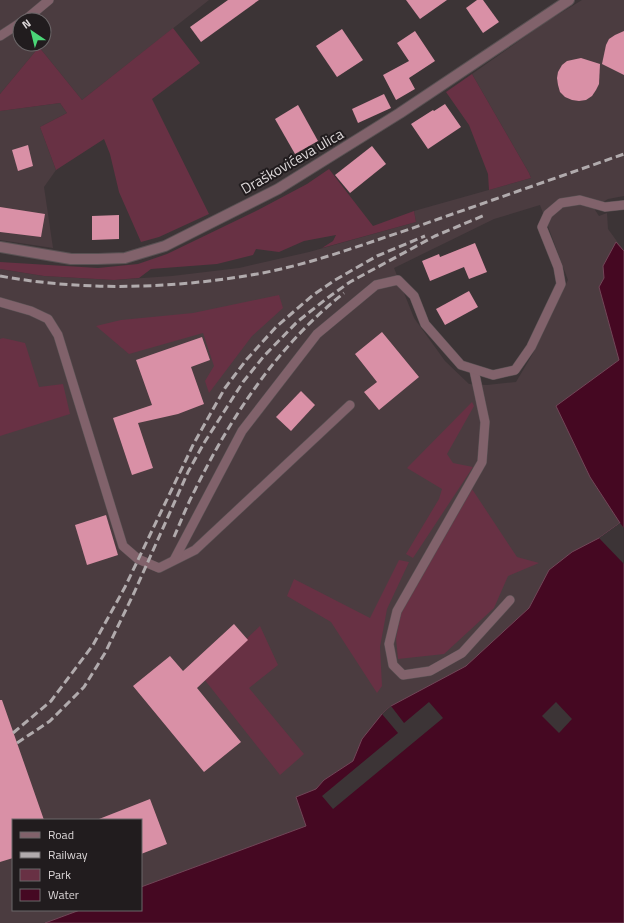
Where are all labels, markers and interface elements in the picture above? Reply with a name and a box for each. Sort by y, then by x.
north arrow [12,12,52,52]
text: N [19,15,34,33]
street label: Draškovićeva ulica [236,122,348,200]
legend [12,819,142,911]
text: Road [48,825,74,844]
text: Railway [48,845,88,864]
text: Park [48,865,71,884]
text: Water [48,885,79,904]

